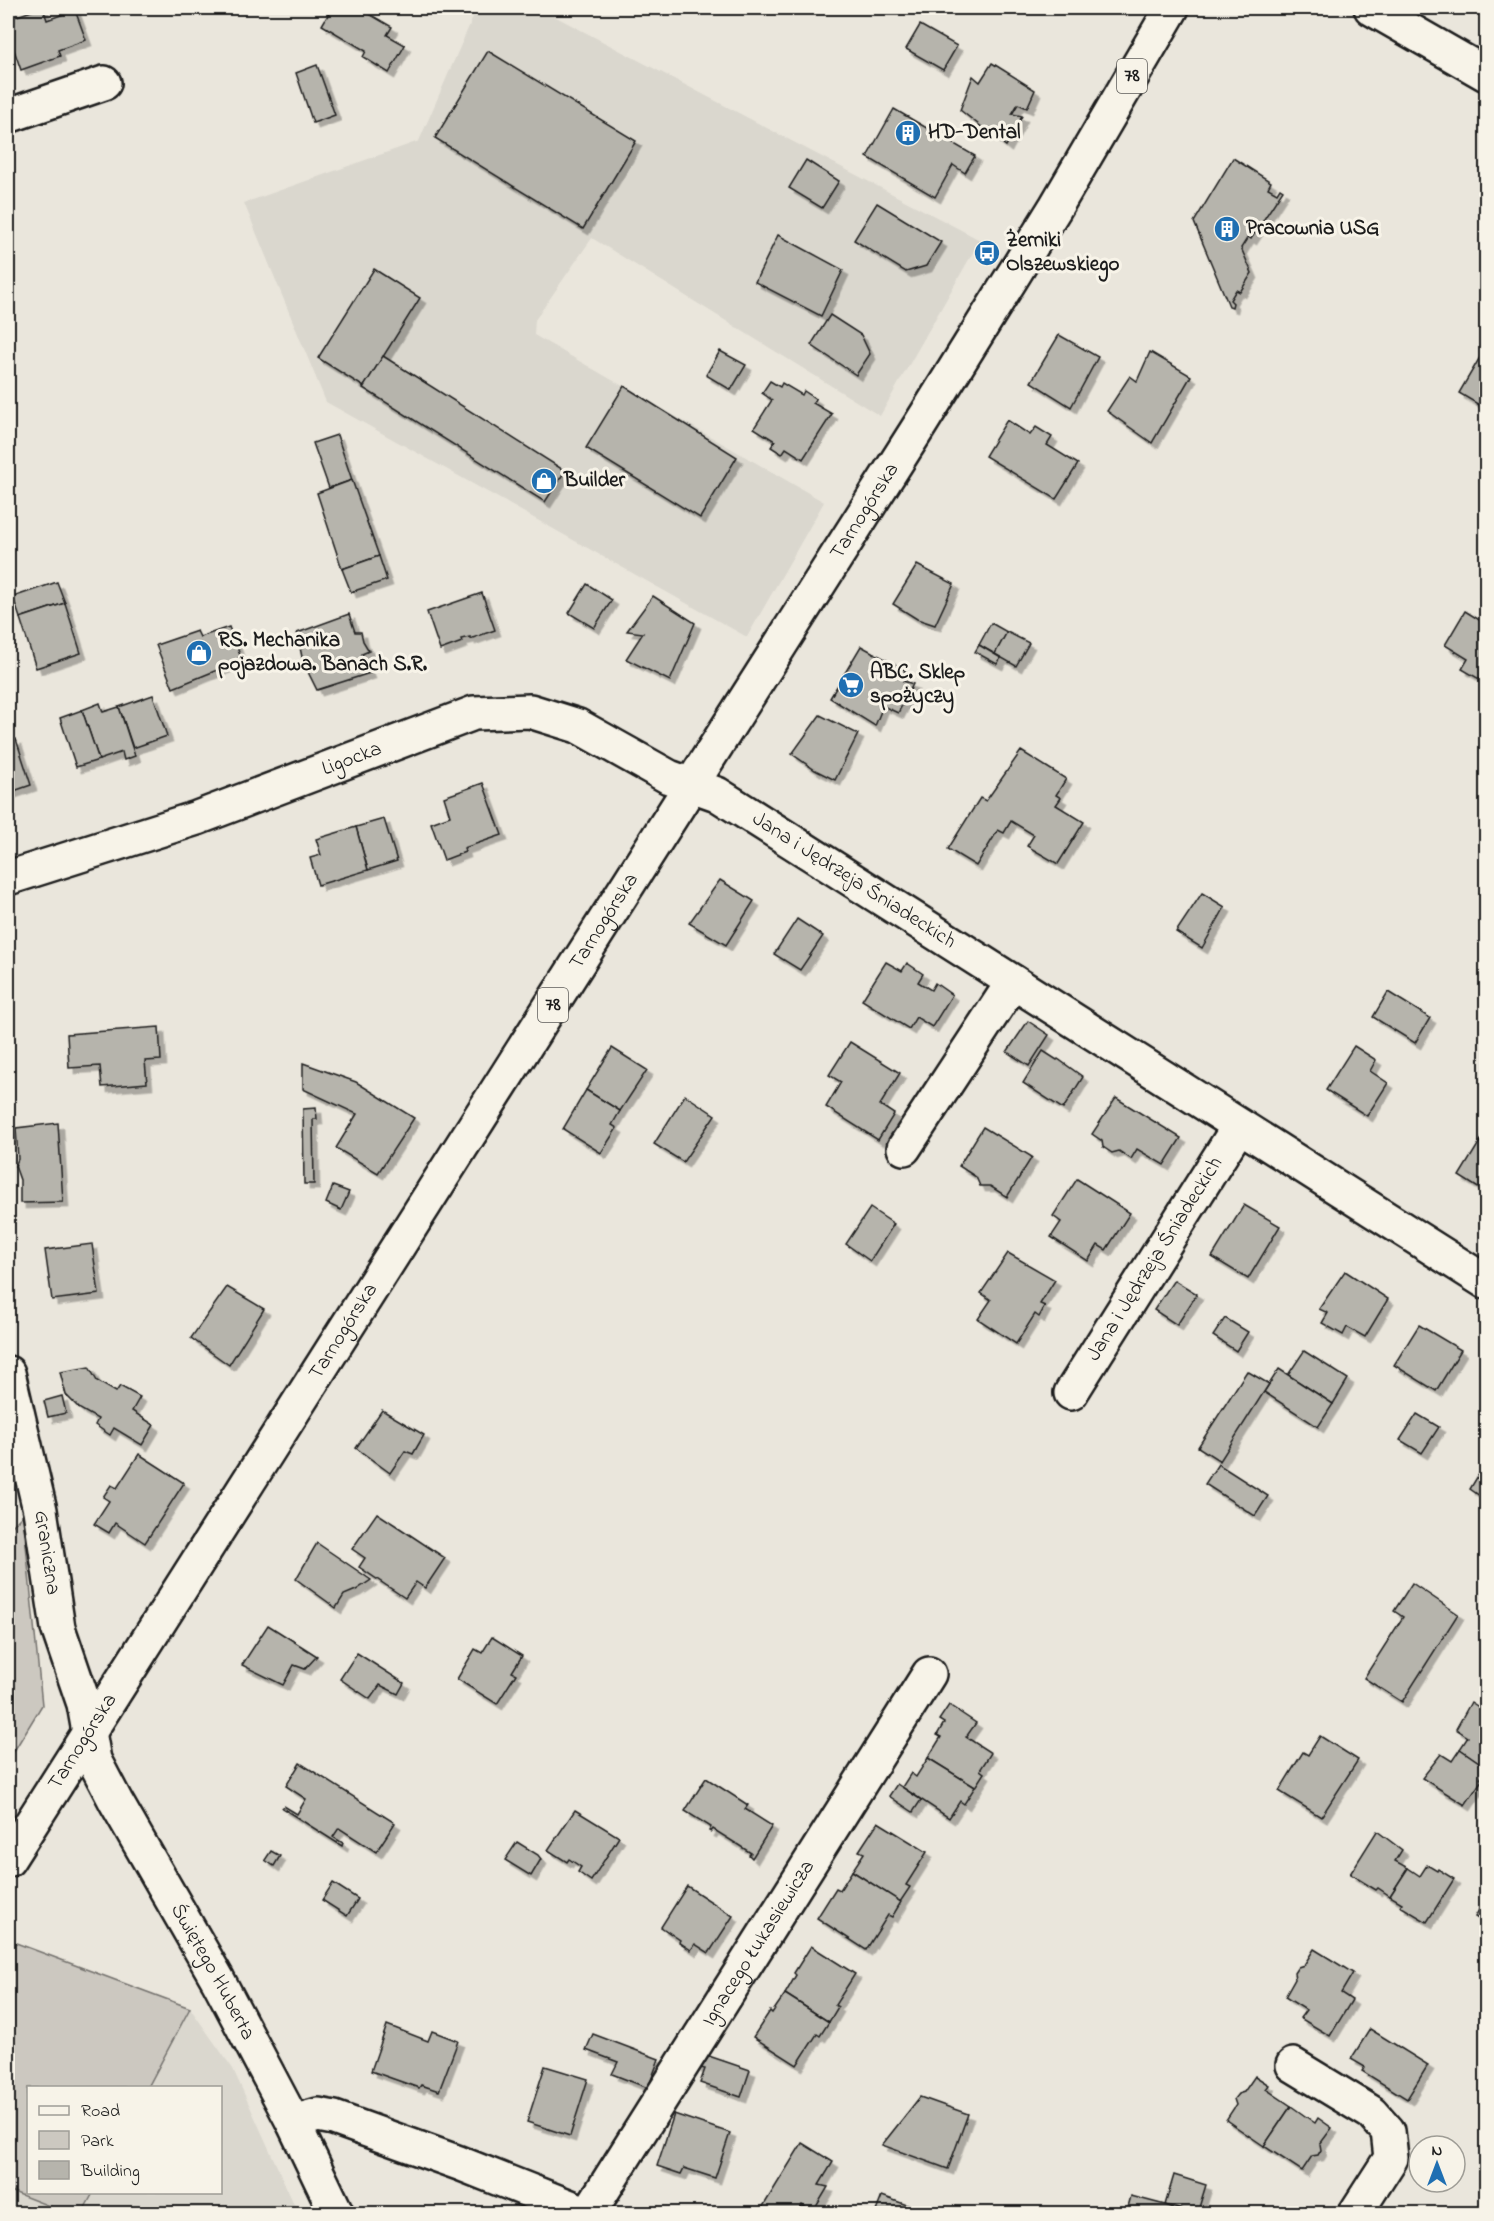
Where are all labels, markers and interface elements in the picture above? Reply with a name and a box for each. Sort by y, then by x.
road number: 78 [1117,59,1147,93]
building icon: HD-Dental [893,118,923,148]
place label: HD-Dental [928,118,1021,148]
building icon: Pracownia USG [1212,214,1242,244]
place label: Pracownia USG [1246,214,1379,244]
place label: Żerniki Olszewskiego [1006,226,1120,282]
bus stop icon: Żerniki Olszewskiego [972,238,1002,268]
street label: Tarnogórska [823,457,907,566]
shop icon: Builder [529,466,559,496]
place label: Builder [563,466,626,496]
place label: RS. Mechanika pojazdowa. Banach S.R. [218,626,428,680]
shop icon: RS. Mechanika pojazdowa. Banach S.R. [184,638,214,668]
place label: ABC. Sklep spożyczy [870,658,965,714]
supermarket icon: ABC. Sklep spożyczy [836,670,866,700]
street label: Ligocka [318,734,386,784]
street label: Jana i Jędrzeja Śniadeckich [746,805,962,957]
street label: Tarnogórska [562,867,646,976]
road number: 78 [538,988,568,1022]
street label: Jana i Jędrzeja Śniadeckich [1079,1151,1231,1367]
street label: Tarnogórska [302,1277,386,1386]
street label: Graniczna [25,1509,68,1597]
street label: Tarnogórska [41,1688,125,1796]
street label: Ignacego Łukasiewicza [695,1854,823,2032]
street label: Świętego Huberta [162,1898,262,2046]
legend [27,2086,222,2194]
text: Road [81,2099,120,2125]
text: Park [81,2129,114,2155]
north arrow [1407,2134,1467,2194]
text: N [1432,2139,1443,2163]
text: Building [80,2159,140,2186]

